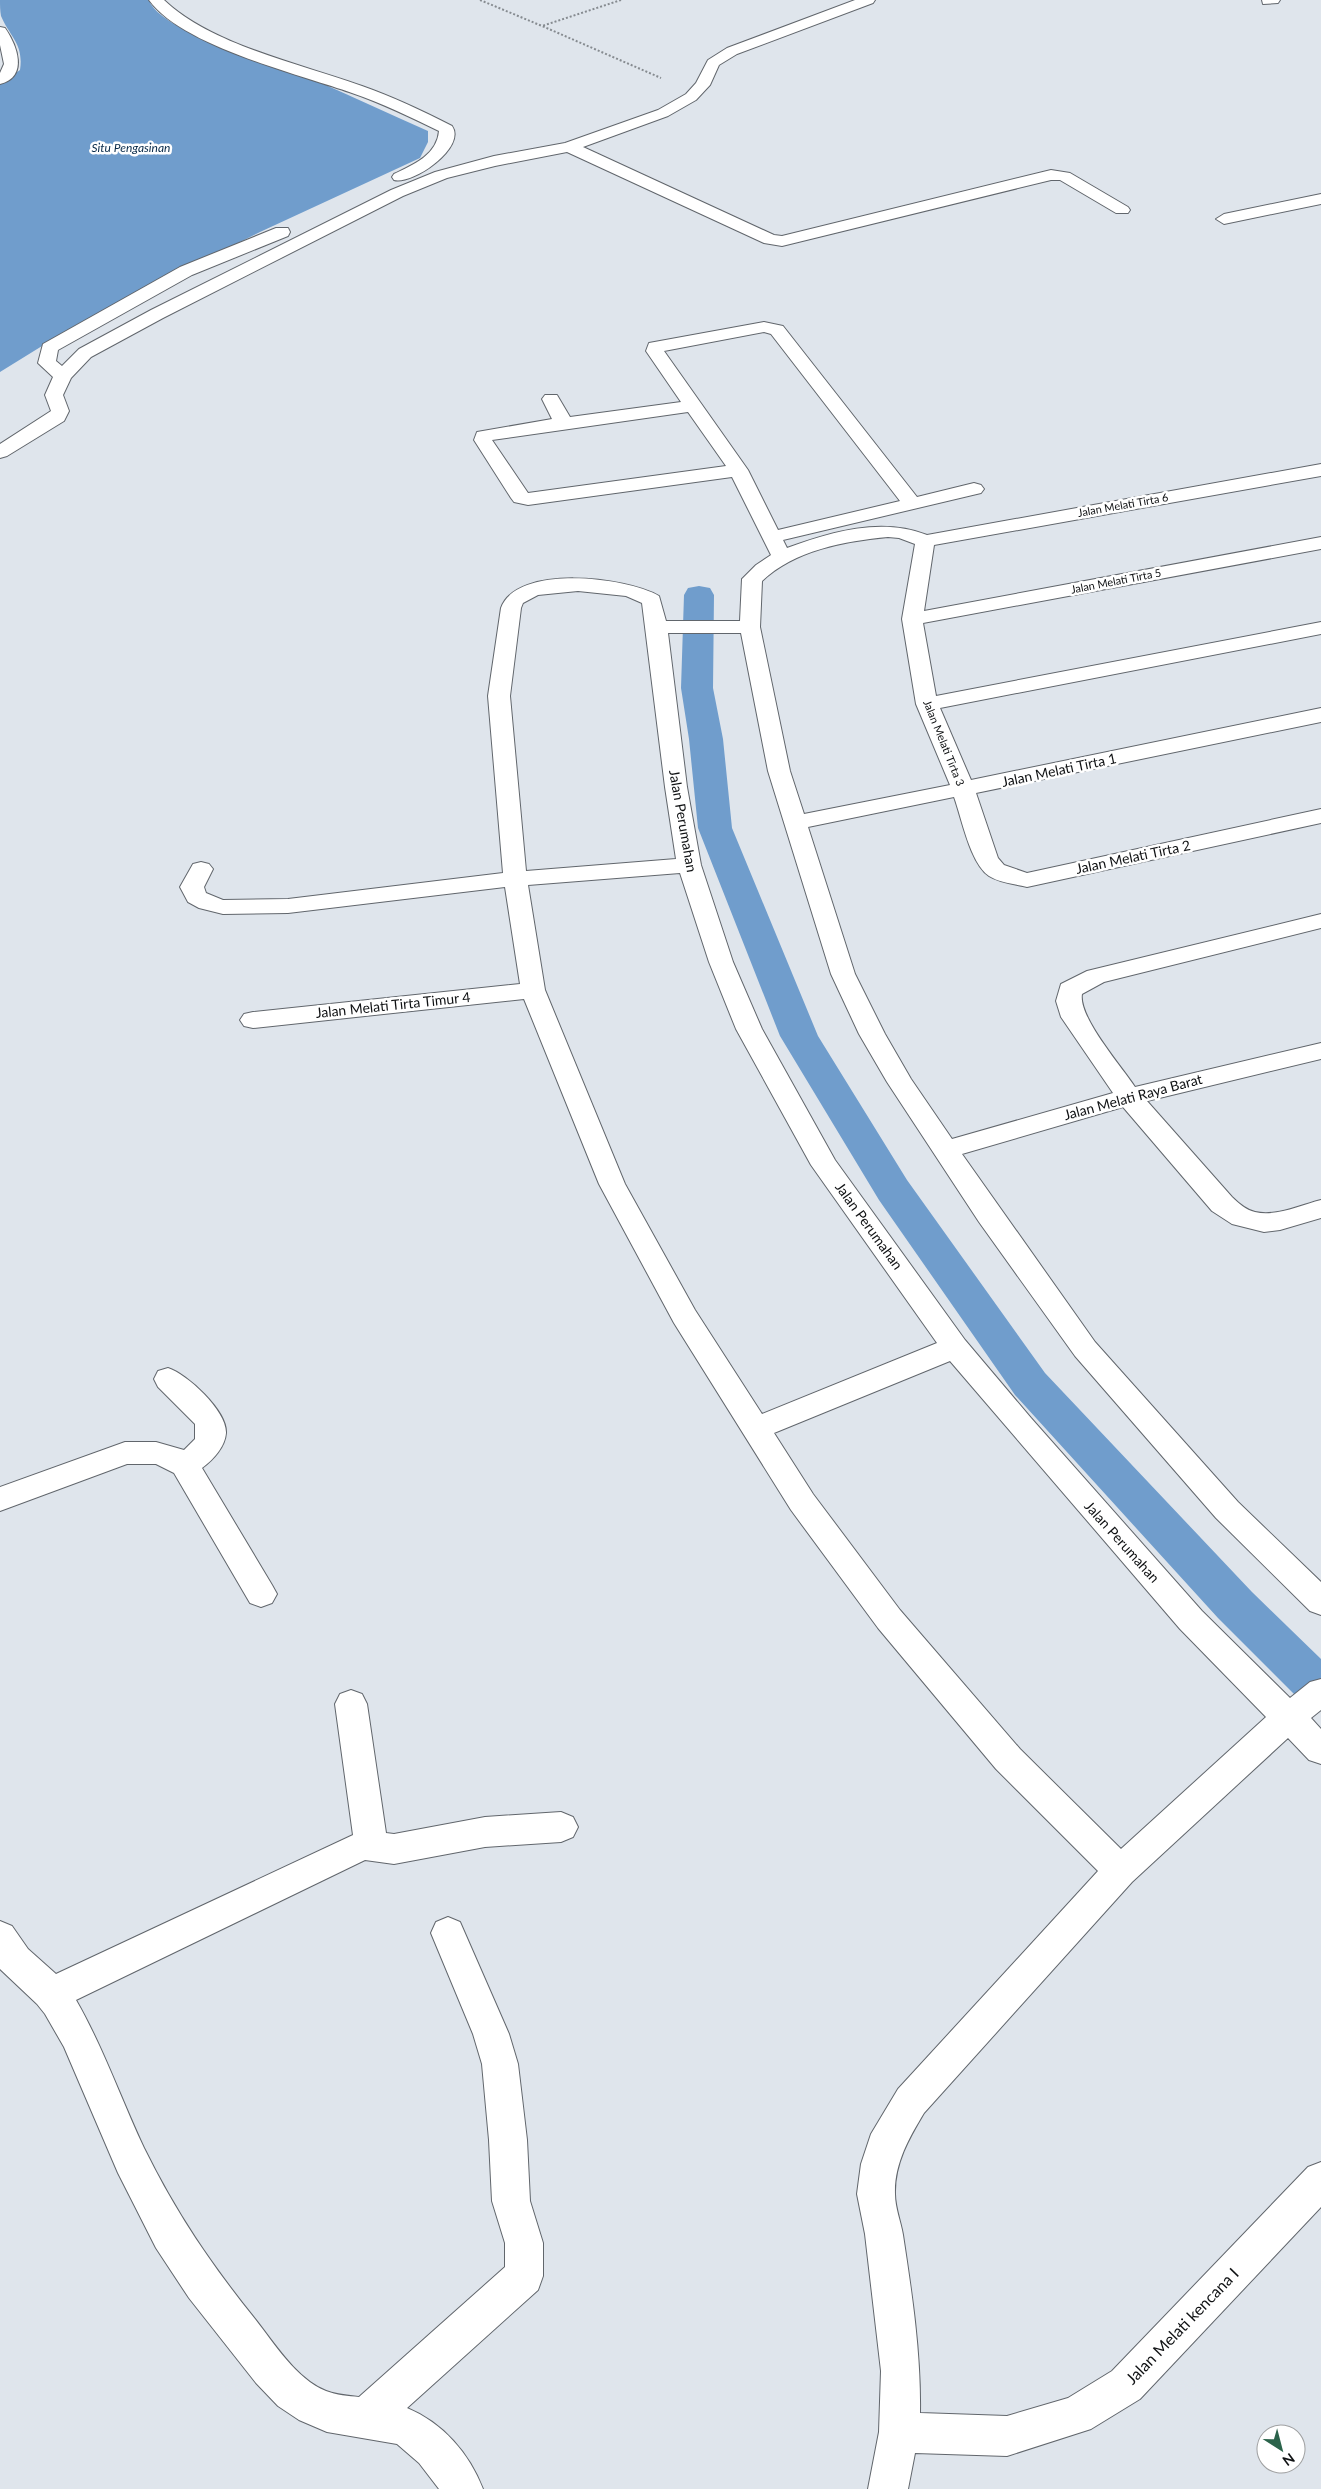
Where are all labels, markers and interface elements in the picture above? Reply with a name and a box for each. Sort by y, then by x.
water label: Situ Pengasinan [92,140,170,155]
street label: Jalan Melati Tirta 6 [1077,490,1169,519]
street label: Jalan Melati Tirta 5 [1070,565,1162,596]
street label: Jalan Melati Tirta 3 [921,698,968,788]
street label: Jalan Melati Tirta 1 [1000,749,1118,790]
street label: Jalan Perumahan [666,768,701,873]
street label: Jalan Melati Tirta 2 [1074,836,1192,877]
street label: Jalan Melati Tirta Timur 4 [315,988,471,1021]
street label: Jalan Melati Raya Barat [1062,1070,1204,1123]
street label: Jalan Perumahan [832,1179,907,1273]
street label: Jalan Perumahan [1081,1497,1163,1586]
street label: Jalan Melati kencana I [1121,2264,1242,2388]
north arrow [1256,2424,1306,2474]
text: N [1280,2450,1298,2470]

